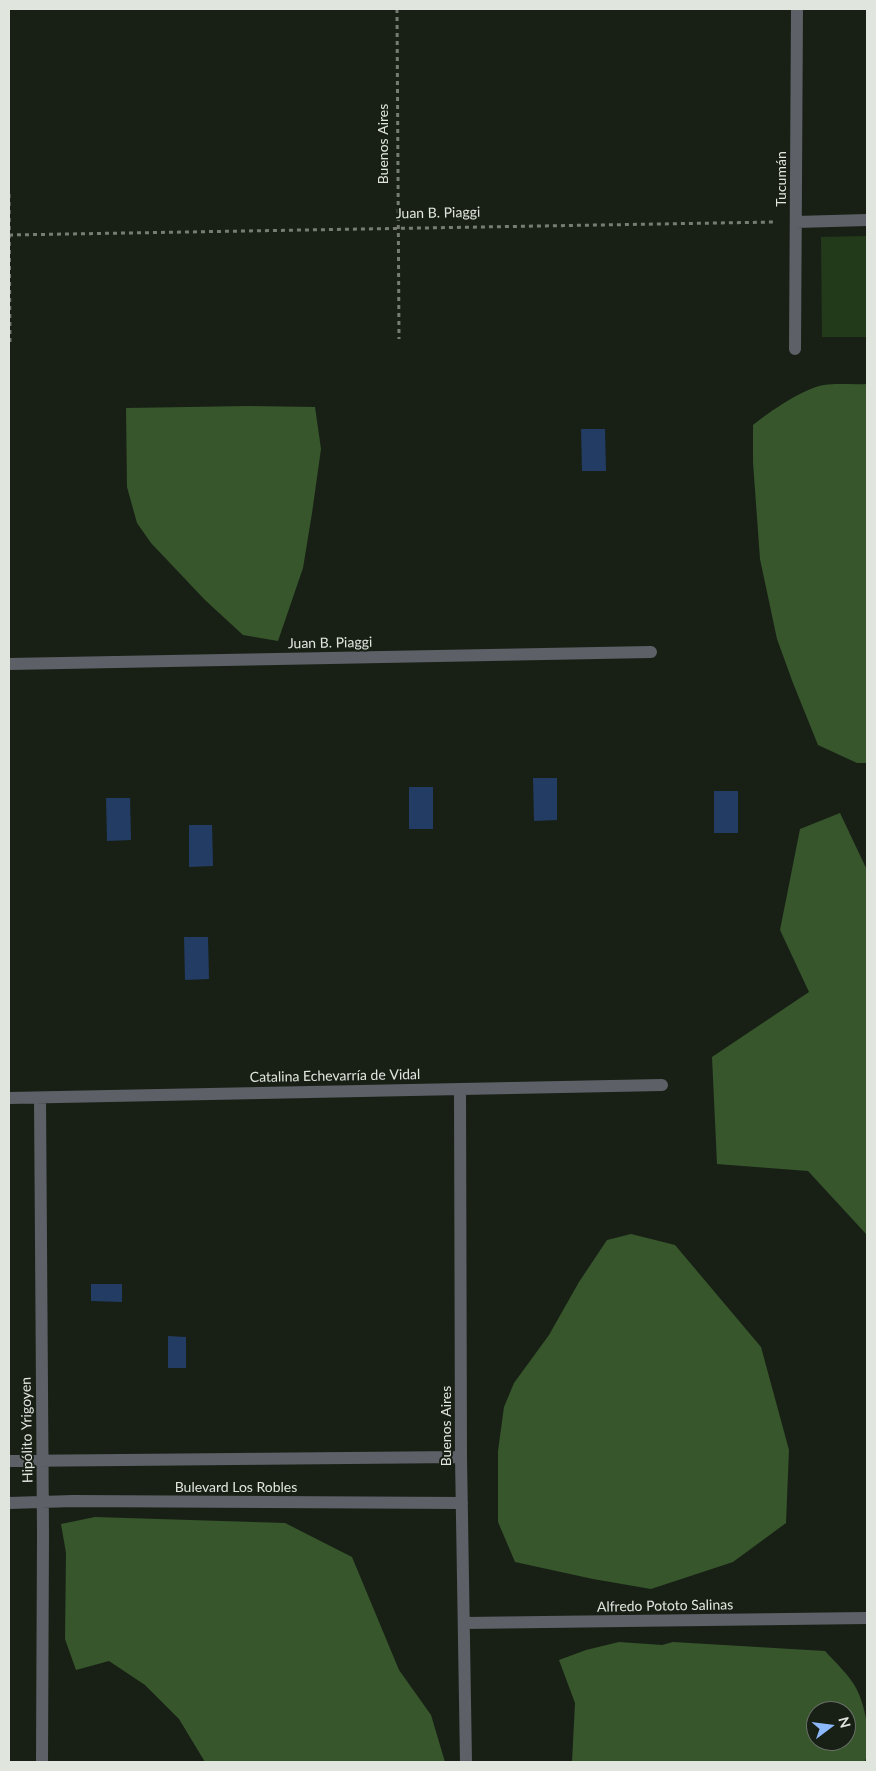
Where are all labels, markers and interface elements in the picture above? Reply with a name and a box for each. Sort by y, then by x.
street label: Buenos Aires [375,104,391,184]
street label: Tucumán [773,151,789,207]
street label: Juan B. Piaggi [396,204,480,222]
street label: Juan B. Piaggi [288,634,372,652]
street label: Catalina Echevarría de Vidal [250,1066,420,1086]
street label: Hipólito Yrigoyen [18,1377,36,1483]
street label: Buenos Aires [438,1386,454,1466]
street label: Bulevard Los Robles [175,1479,297,1495]
street label: Alfredo Pototo Salinas [597,1596,733,1616]
north arrow [806,1701,856,1751]
text: N [835,1715,855,1730]

